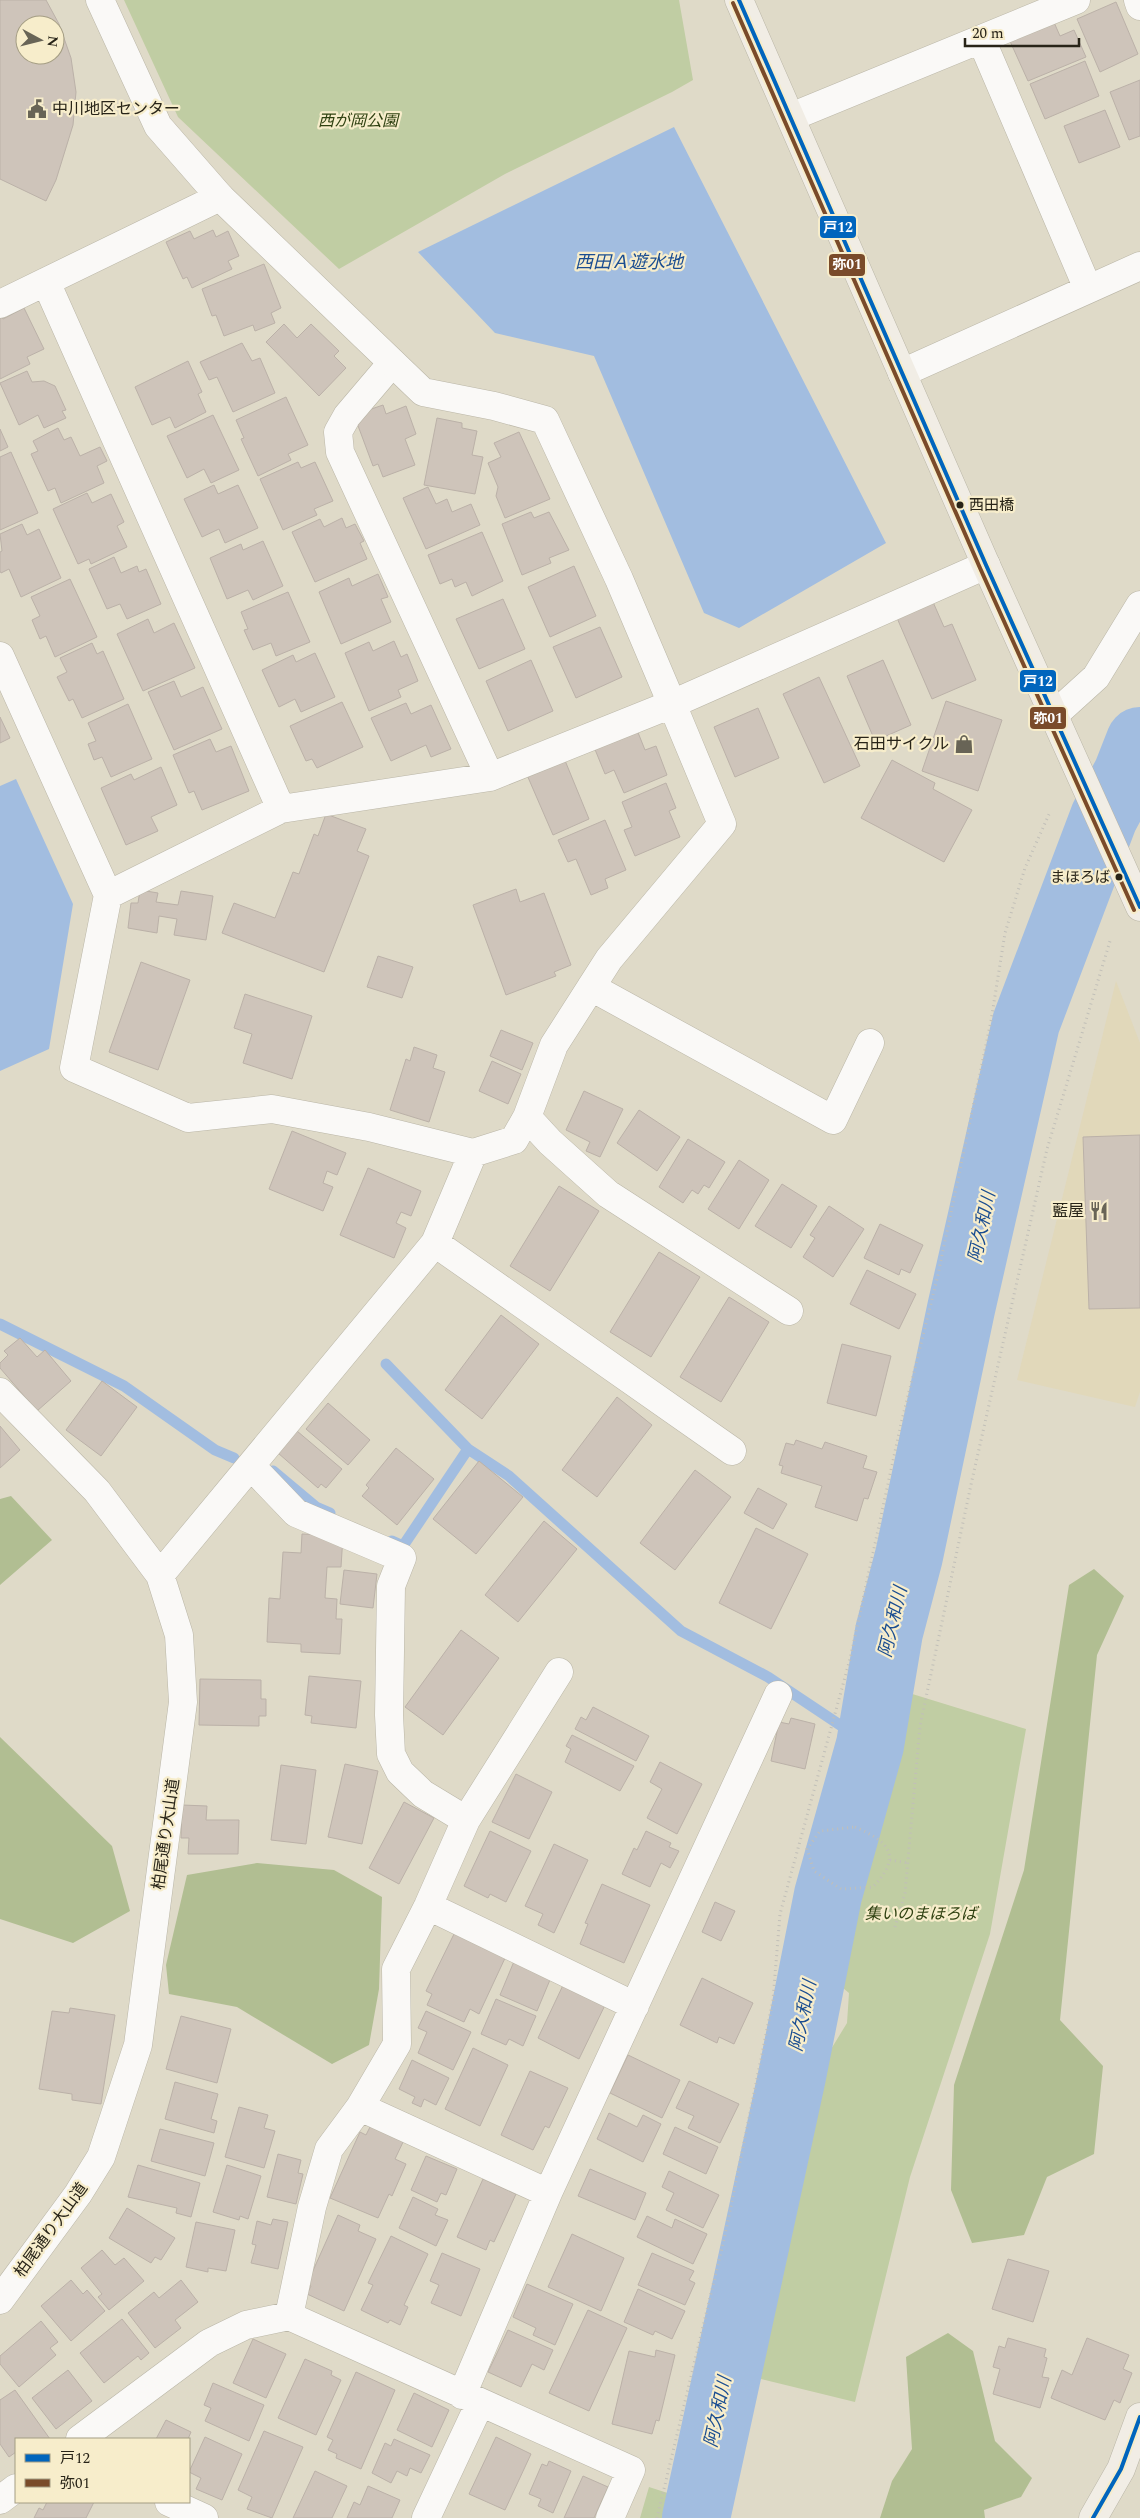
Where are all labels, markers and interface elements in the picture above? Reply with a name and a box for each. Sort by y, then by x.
north arrow [15,15,65,65]
scale bar [965,15,1079,47]
text: 20 m [972,22,1004,45]
text: N [41,35,64,48]
place label: 中川地区センター [52,97,180,121]
public building icon: 中川地区センター [26,98,48,120]
park label: 西が岡公園 [318,109,400,133]
line badge: 戸12 [819,215,857,239]
text: 戸12 [823,217,853,238]
water label: 西田Ａ遊水地 [575,249,685,276]
line badge: 弥01 [828,253,866,277]
text: 弥01 [832,254,862,275]
place label: 西田橋 [969,494,1014,517]
marker: 西田橋 [955,500,965,510]
line badge: 戸12 [1019,669,1057,693]
text: 戸12 [1023,671,1053,692]
line badge: 弥01 [1029,706,1067,730]
text: 弥01 [1033,708,1063,729]
place label: 石田サイクル [854,732,949,756]
shop icon: 石田サイクル [953,733,975,755]
place label: まほろば [1050,866,1110,889]
marker: まほろば [1114,872,1124,882]
water label: 阿久和川 [961,1187,1003,1265]
place label: 藍屋 [1052,1199,1084,1223]
restaurant icon: 藍屋 [1088,1200,1110,1222]
water label: 阿久和川 [872,1582,915,1660]
street label: 柏尾通り大山道 [146,1777,186,1891]
park label: 集いのまほろば [865,1902,980,1926]
water label: 阿久和川 [782,1976,824,2054]
street label: 柏尾通り大山道 [8,2178,94,2282]
water label: 阿久和川 [697,2372,739,2450]
legend [15,2438,190,2503]
text: 戸12 [60,2447,90,2470]
text: 弥01 [60,2472,90,2495]

